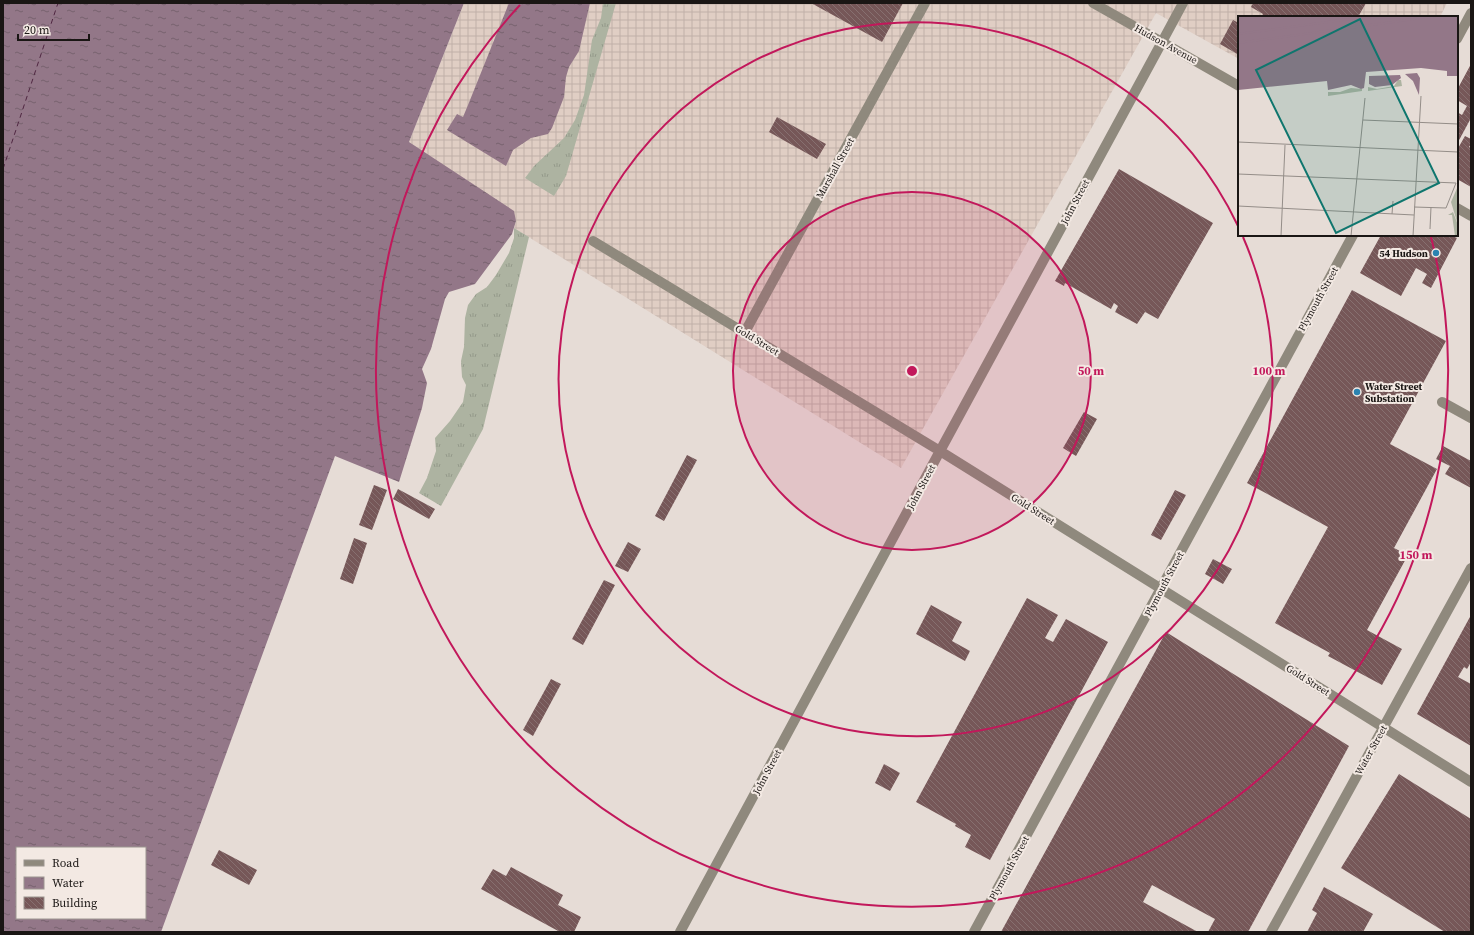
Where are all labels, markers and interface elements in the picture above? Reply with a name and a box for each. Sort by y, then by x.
scale bar [18,16,89,42]
inset map [1238,16,1458,236]
street label: Hudson Avenue [1132,21,1200,67]
text: 20 m [24,22,50,38]
street label: Marshall Street [813,135,857,201]
street label: John Street [1057,177,1093,228]
place label: 54 Hudson [1379,247,1428,260]
marker: 54 Hudson [1431,248,1441,258]
street label: Plymouth Street [1295,264,1341,333]
street label: Gold Street [733,322,782,359]
text: 50 m [1078,363,1104,379]
text: 100 m [1253,363,1286,379]
centre of rings [905,364,919,378]
place label: Water Street Substation [1365,380,1423,405]
marker: Water Street Substation [1352,387,1362,397]
street label: John Street [903,462,939,513]
street label: Gold Street [1009,490,1058,528]
text: 150 m [1400,547,1433,563]
street label: Plymouth Street [1141,549,1187,619]
street label: Gold Street [1284,661,1333,699]
street label: Water Street [1352,722,1390,777]
street label: John Street [749,747,785,798]
street label: Plymouth Street [986,833,1032,902]
legend [16,847,146,919]
text: Road [52,855,79,871]
text: Water [52,875,84,891]
text: Building [52,895,97,911]

